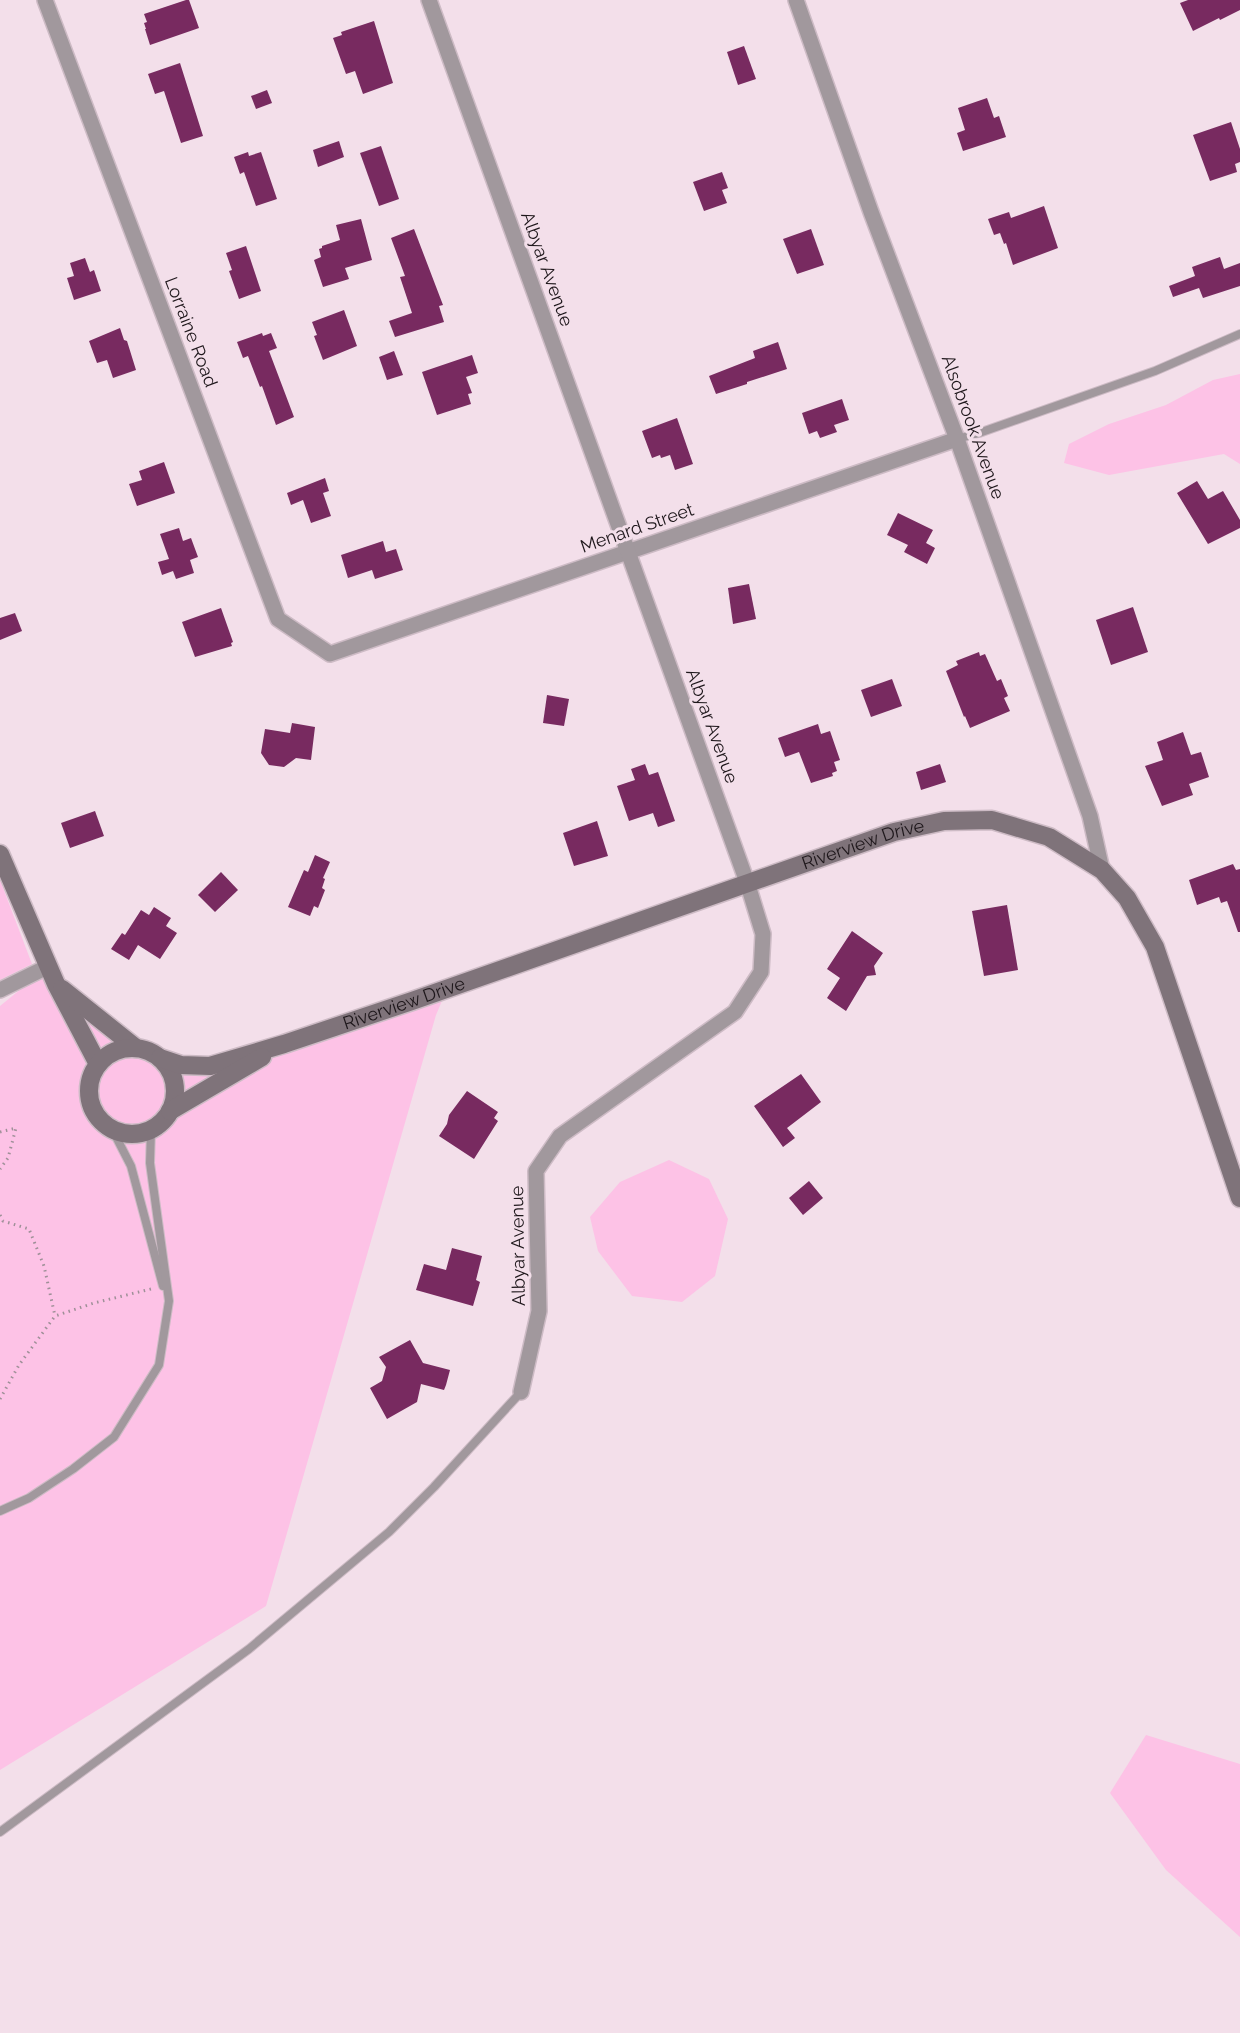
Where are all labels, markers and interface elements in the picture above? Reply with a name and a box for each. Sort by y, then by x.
street label: Albyar Avenue [517,209,578,329]
street label: Lorraine Road [161,274,222,390]
street label: Alsobrook Avenue [938,352,1009,502]
street label: Menard Street [578,498,696,557]
street label: Albyar Avenue [682,666,743,786]
street label: Riverview Drive [799,815,926,873]
street label: Riverview Drive [340,972,468,1033]
street label: Albyar Avenue [506,1185,529,1306]

